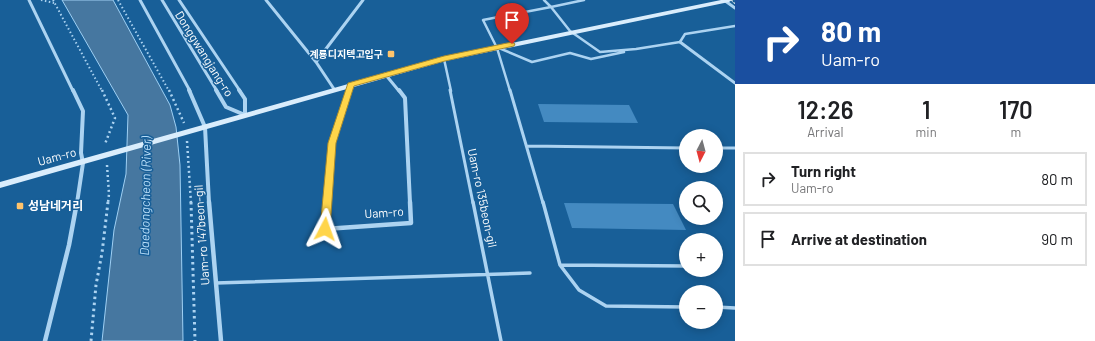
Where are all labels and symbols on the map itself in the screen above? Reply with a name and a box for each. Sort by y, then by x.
pin [495,3,529,44]
street label: Donggwangjang-ro [173,8,237,99]
place label: 계룡디지텍고입구 [309,48,383,60]
marker: 계룡디지텍고입구 [386,49,396,59]
north arrow [679,129,723,173]
water label: Daedongcheon (River) [136,136,154,256]
street label: Uam-ro [36,144,78,168]
street label: Uam-ro 135beon-gil [466,147,500,249]
street label: Uam-ro 147beon-gil [191,184,211,286]
place label: 성남네거리 [28,198,83,212]
marker: 성남네거리 [15,201,25,211]
street label: Uam-ro [364,204,404,220]
position arrow [304,208,346,250]

